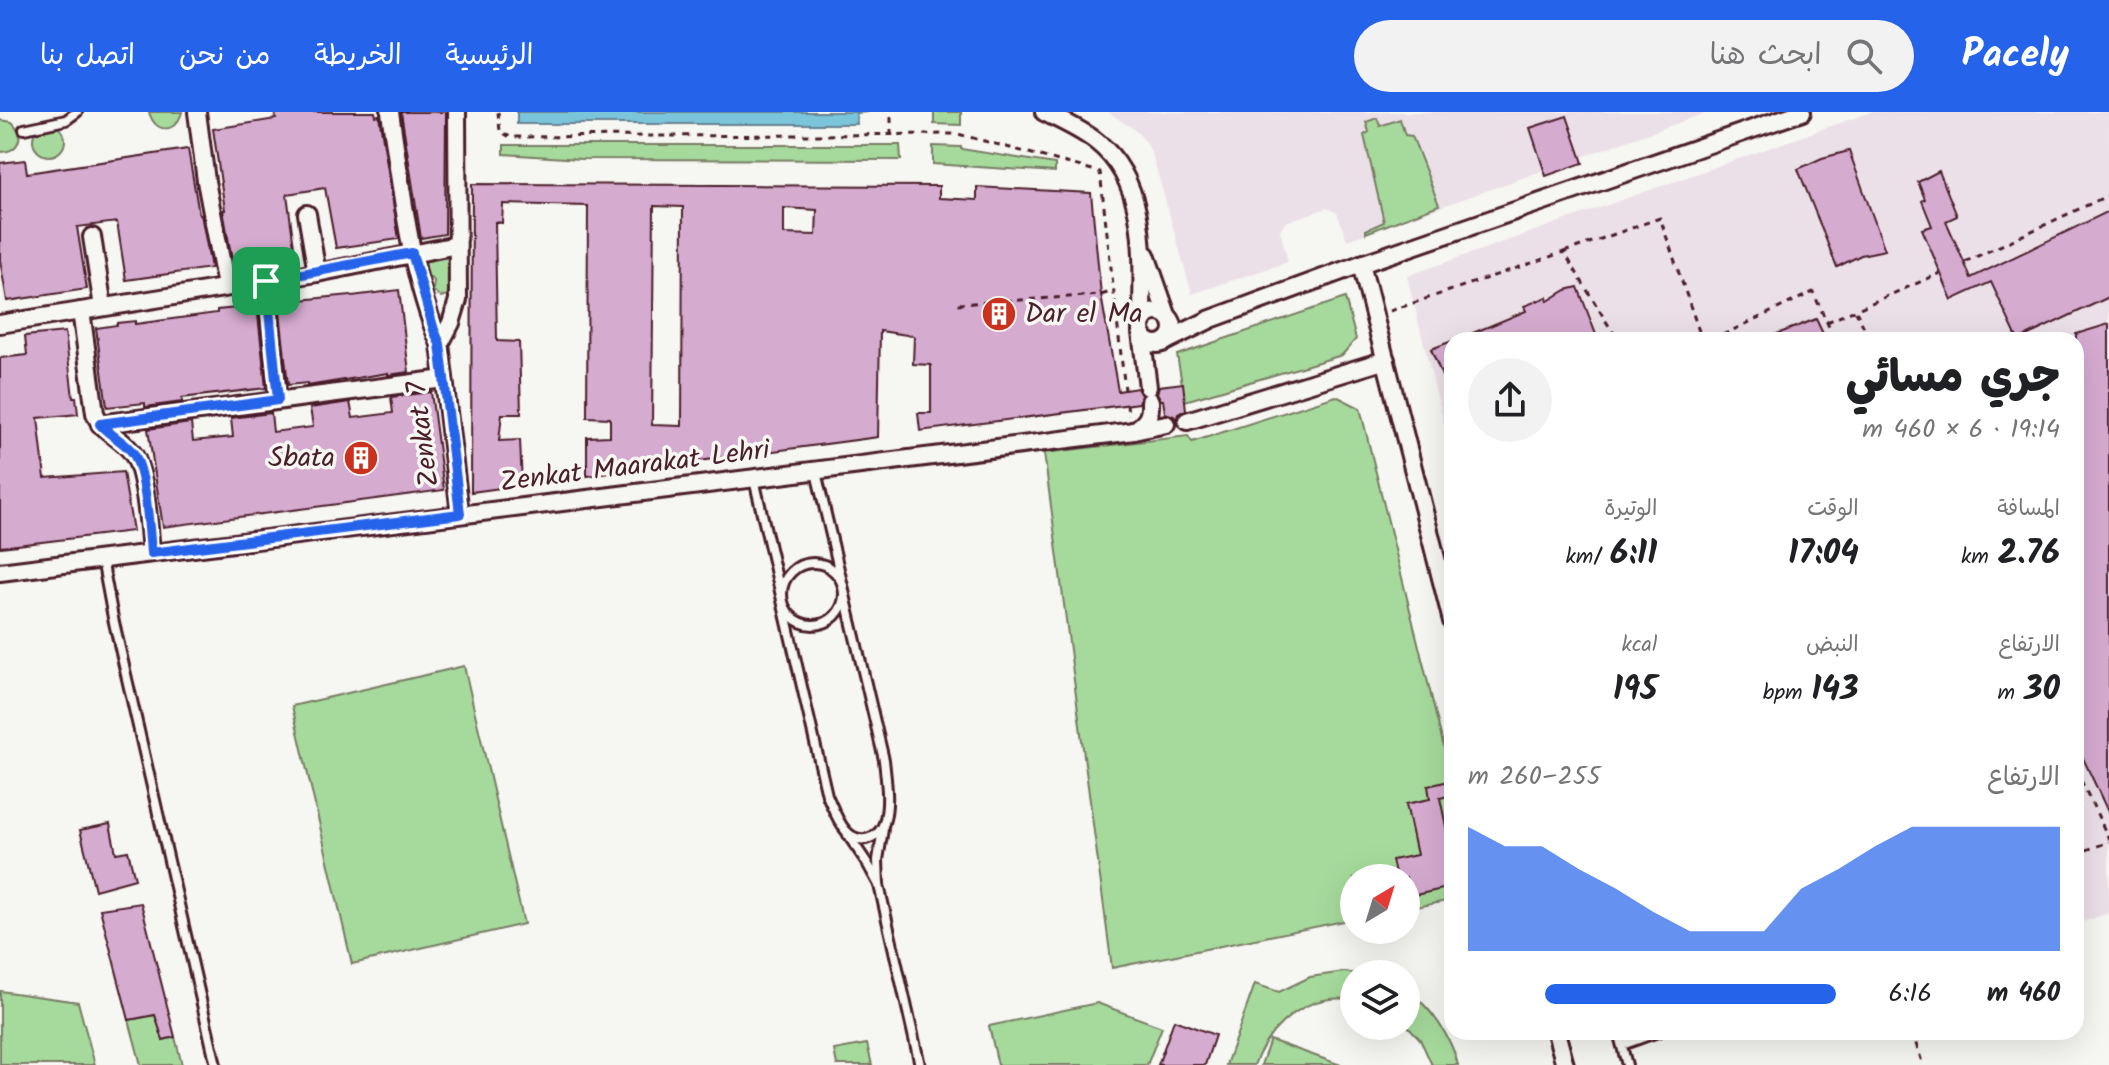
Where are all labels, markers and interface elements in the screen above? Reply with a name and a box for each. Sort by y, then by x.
search box [1354,20,1914,92]
text: Pacely [1962,26,2069,86]
text: ابحث هنا [1709,32,1822,80]
text: اتصل بنا [40,34,135,79]
text: من نحن [179,34,270,79]
text: الخريطة [314,34,402,79]
text: الرئيسية [446,34,533,79]
icon: search [1842,34,1886,78]
pin [232,247,300,315]
icon: arrive [244,259,288,303]
place label: Dar el Ma [1025,292,1143,337]
building icon: Dar el Ma [980,295,1018,333]
text: جري مسائي [1846,344,2060,414]
button: share [1468,358,1552,442]
street label: Zenkat 7 [395,378,453,489]
text: 19:14 · 6 × 460 m [1862,409,2060,451]
street label: Zenkat Maarakat Lehri [498,428,774,506]
place label: Sbata [268,436,335,481]
building icon: Sbata [342,439,380,477]
text: الوتيرة [1604,492,1657,527]
text: الوقت [1807,492,1859,527]
text: المسافة [1997,492,2060,527]
text: 6:11 [1610,527,1657,581]
text: 17:04 [1788,527,1859,581]
text: 2.76 [1998,527,2060,581]
text: /km [1566,540,1610,575]
text: km [1961,540,1998,575]
text: kcal [1622,628,1657,663]
text: النبض [1806,628,1859,663]
text: الارتفاع [1998,628,2060,663]
text: 195 [1613,663,1657,717]
text: 143 [1811,663,1859,717]
text: 30 [2024,663,2060,717]
text: bpm [1763,676,1811,711]
text: m [1998,676,2024,711]
text: 255–260 m [1468,756,1601,798]
text: الارتفاع [1987,757,2060,799]
north arrow [1340,864,1420,944]
map controls [1340,864,1420,1040]
button: layers [1340,960,1420,1040]
text: 6:16 [1889,973,1932,1015]
text: 460 m [1987,973,2060,1015]

